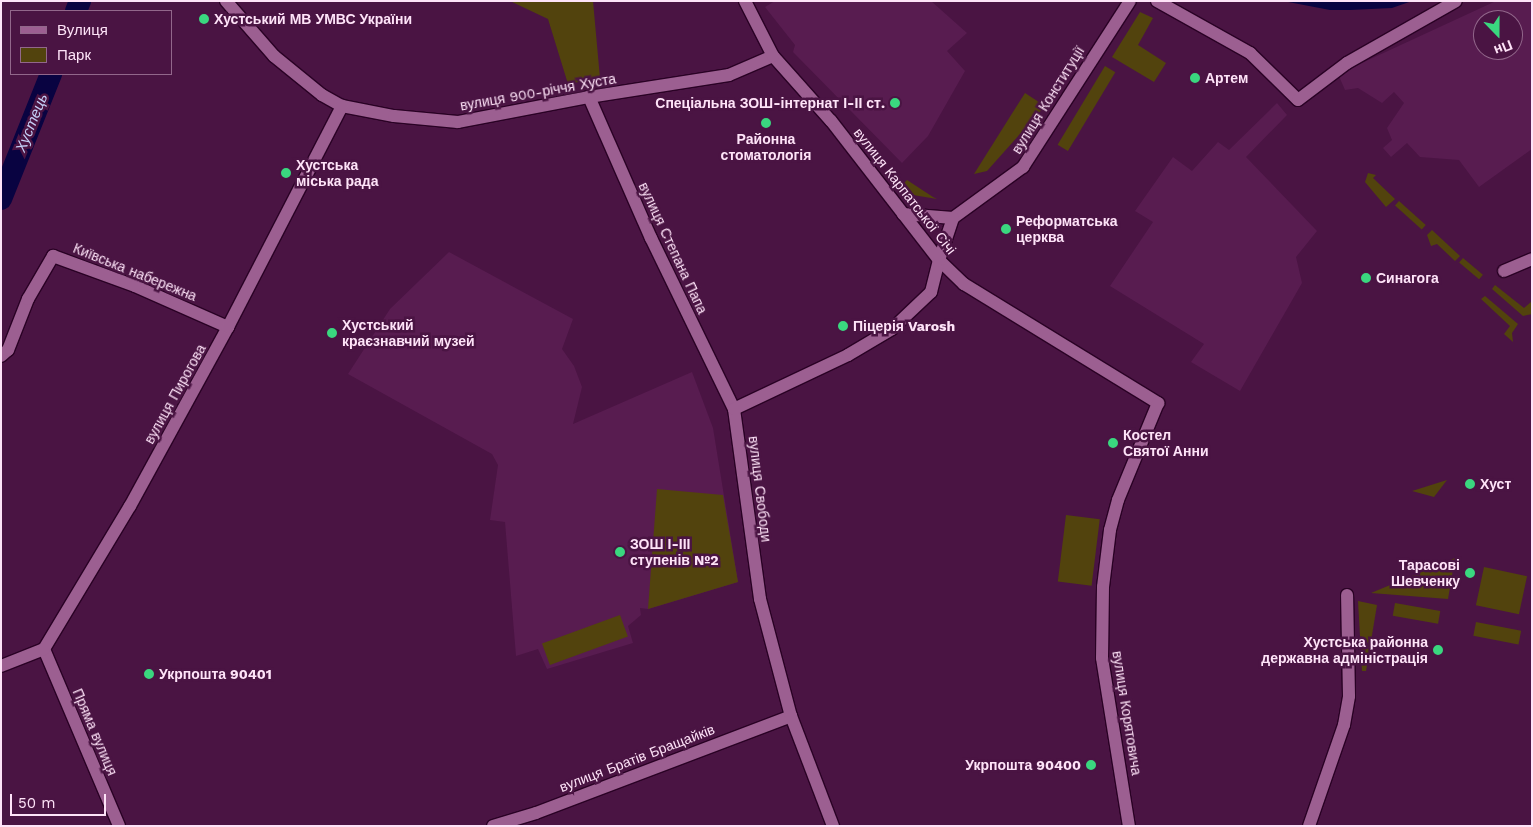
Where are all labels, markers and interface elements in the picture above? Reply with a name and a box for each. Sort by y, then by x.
legend [10,10,172,75]
north arrow [1473,10,1523,60]
place label: Хустський МВ УМВС України [214,11,412,27]
marker: Хустський МВ УМВС України [198,13,210,25]
text: Вулиця [57,21,108,39]
text: Пн [1492,37,1515,59]
street label: вулиця Конституції [1008,43,1088,157]
text: Парк [57,46,91,64]
street label: вулиця 900-річчя Хуста [459,70,617,114]
place label: Артем [1205,70,1248,86]
marker: Артем [1189,72,1201,84]
water label: Хустець [12,91,52,155]
place label: Спеціальна ЗОШ-інтернат І-ІІ ст. [655,95,885,111]
marker: Спеціальна ЗОШ-інтернат І-ІІ ст. [889,97,901,109]
marker: Районна стоматологія [760,117,772,129]
street label: вулиця Карпатської Січі [850,124,960,258]
place label: Районна стоматологія [721,131,811,164]
place label: Хустська міська рада [296,157,378,190]
marker: Хустська міська рада [280,167,292,179]
street label: вулиця Степана Папа [635,180,711,316]
place label: Реформатська церква [1016,213,1118,246]
marker: Реформатська церква [1000,223,1012,235]
street label: Київська набережна [71,240,199,304]
place label: Синагога [1376,270,1439,286]
marker: Синагога [1360,272,1372,284]
place label: Хустський краєзнавчий музей [342,317,475,350]
place label: Піцерія Varosh [853,318,955,334]
marker: Піцерія Varosh [837,320,849,332]
marker: Хустський краєзнавчий музей [326,327,338,339]
street label: вулиця Пирогова [141,341,209,447]
place label: Костел Святої Анни [1123,427,1208,460]
street label: вулиця Свободи [745,435,775,543]
marker: Костел Святої Анни [1107,437,1119,449]
place label: Хуст [1480,476,1511,492]
marker: Хуст [1464,478,1476,490]
place label: ЗОШ І-ІІІ ступенів №2 [630,536,719,568]
marker: ЗОШ І-ІІІ ступенів №2 [614,546,626,558]
place label: Тарасові Шевченку [1391,557,1460,590]
marker: Тарасові Шевченку [1464,567,1476,579]
place label: Хустська районна державна адміністрація [1261,634,1428,666]
marker: Хустська районна державна адміністрація [1432,644,1444,656]
street label: вулиця Корятовича [1109,650,1145,776]
place label: Укрпошта 90401 [159,666,272,682]
marker: Укрпошта 90401 [143,668,155,680]
street label: Пряма вулиця [69,686,121,778]
street label: вулиця Братів Бращайків [557,721,717,795]
place label: Укрпошта 90400 [965,757,1081,773]
marker: Укрпошта 90400 [1085,759,1097,771]
scale bar [12,784,109,816]
text: 50 m [18,794,55,812]

